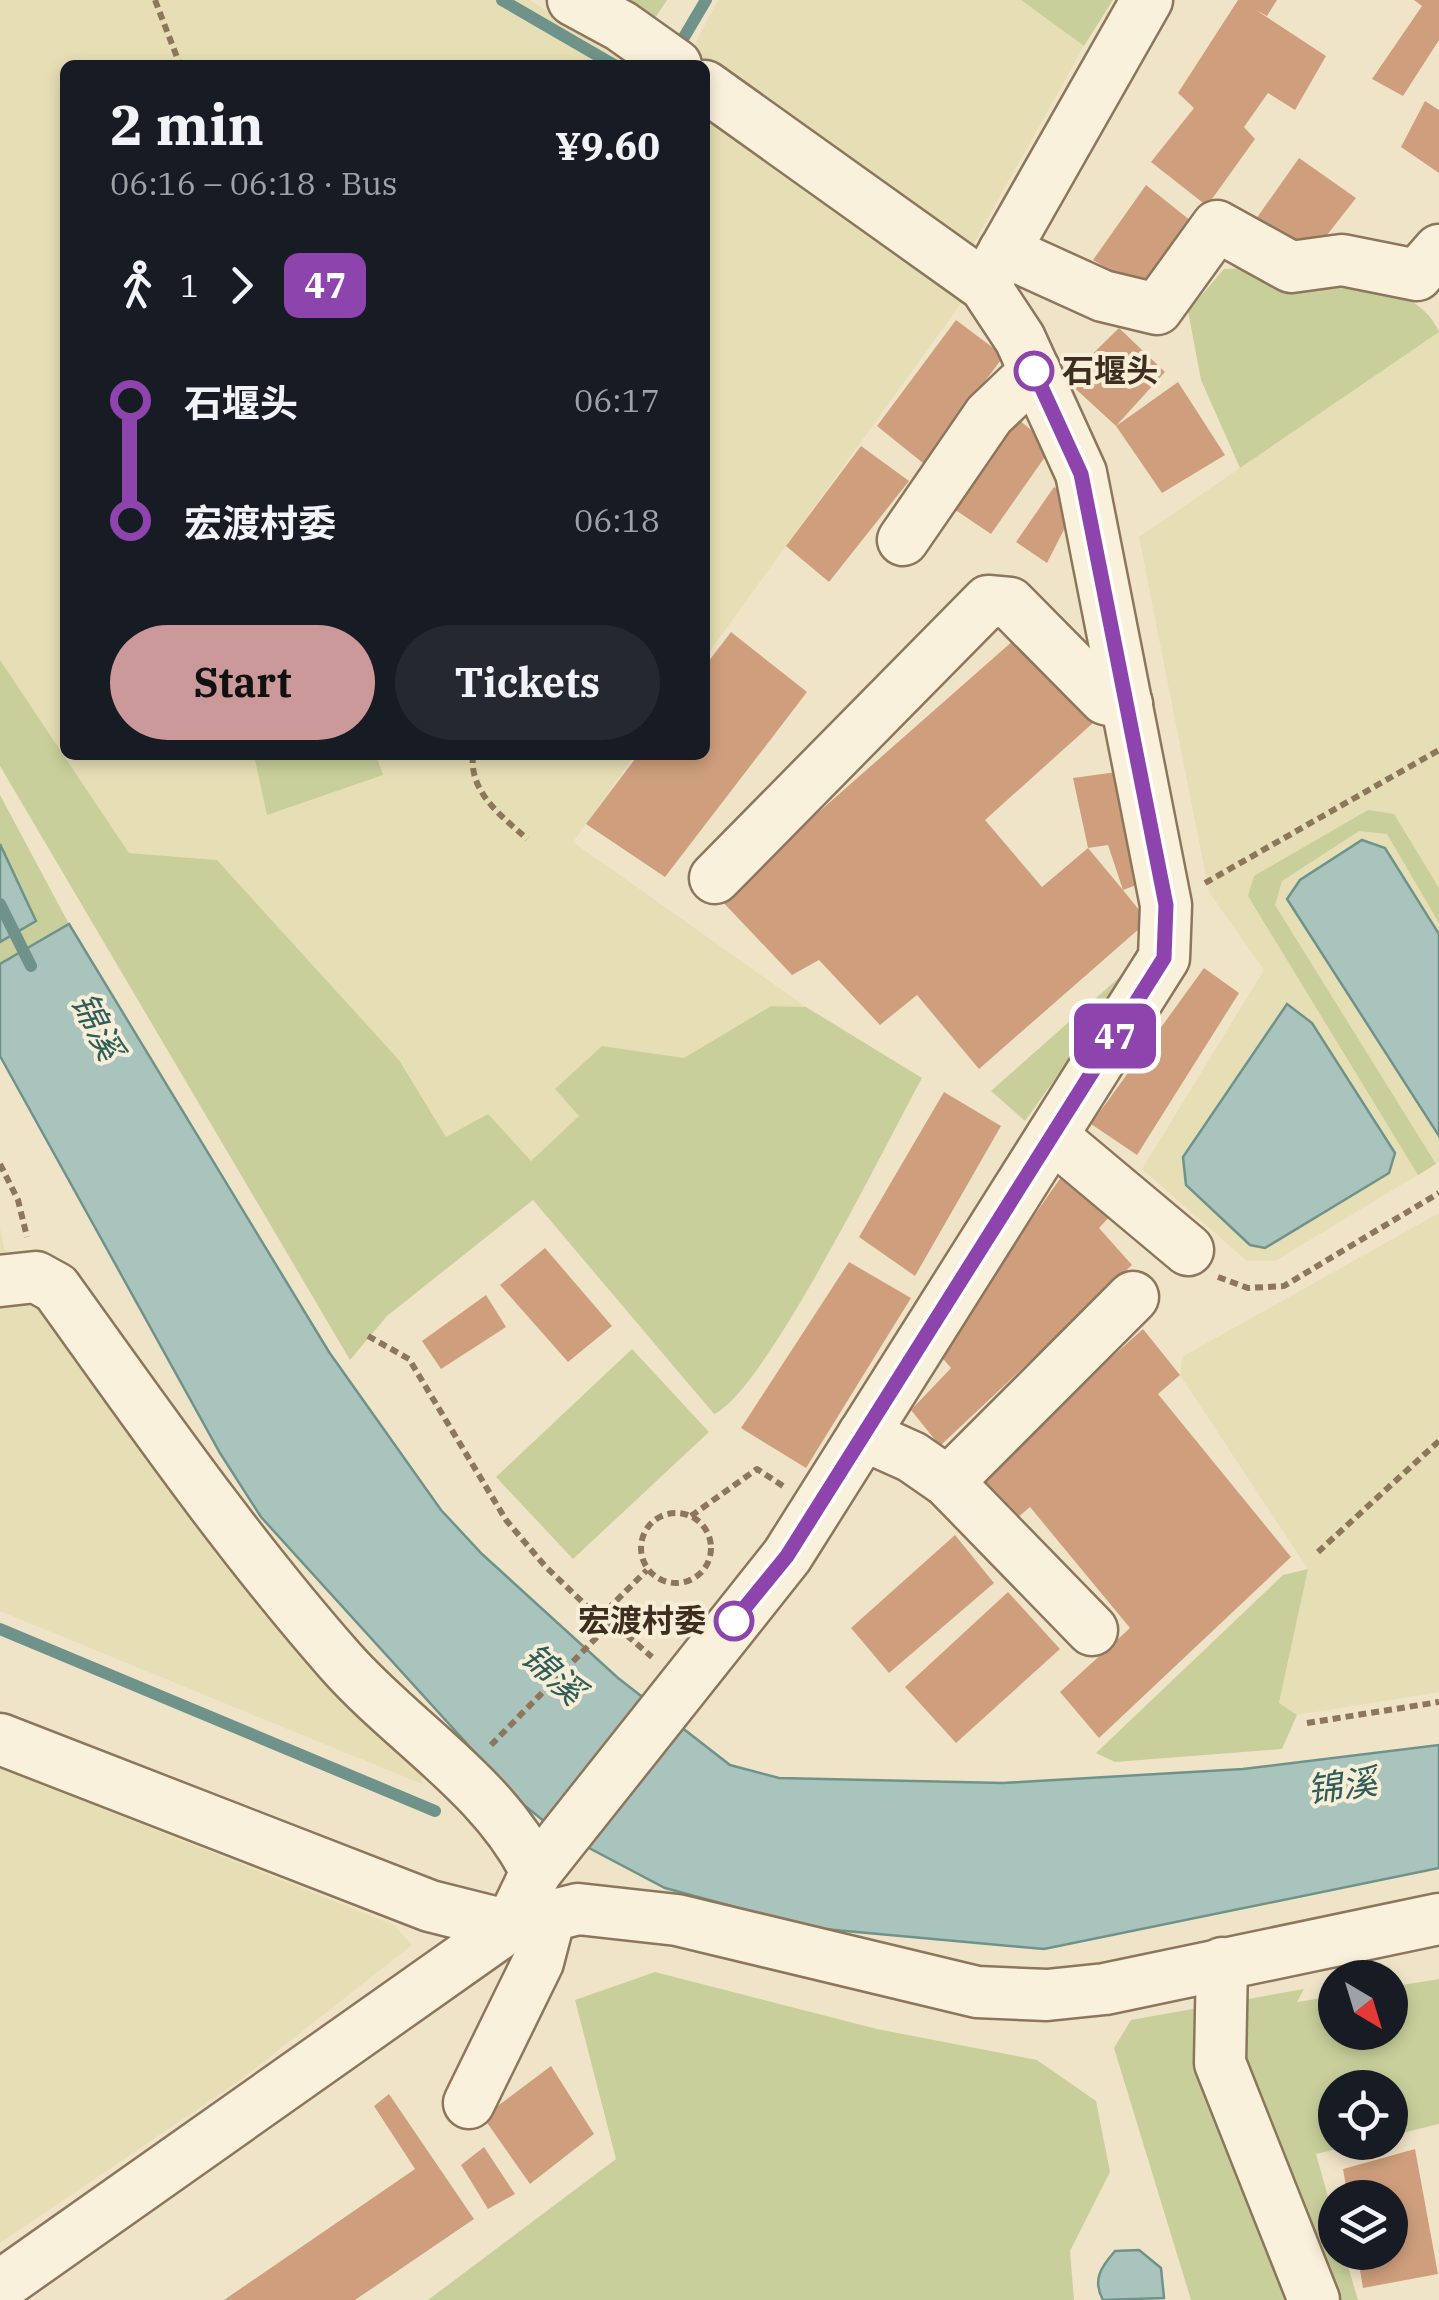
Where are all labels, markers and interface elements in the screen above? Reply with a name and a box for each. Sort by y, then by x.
text: 2 min [110,89,264,160]
text: ¥9.60 [555,121,660,170]
text: 06:16 – 06:18 · Bus [110,162,397,204]
icon: walk [110,258,165,313]
icon: forward [214,258,269,313]
text: 47 [304,262,346,308]
text: 1 [180,264,199,306]
place label: 石堰头 [1062,349,1158,391]
marker: 石堰头 [1015,352,1053,390]
text: 石堰头 [184,378,298,427]
text: 06:17 [574,379,660,421]
text: 宏渡村委 [184,498,336,547]
text: 06:18 [574,499,660,541]
button: Start [110,625,375,740]
button: Tickets [395,625,660,740]
water label: 锦溪 [62,984,136,1071]
line badge: 47 [1070,1004,1160,1068]
text: 47 [1094,1013,1136,1059]
place label: 宏渡村委 [578,1599,706,1641]
marker: 宏渡村委 [715,1602,753,1640]
water label: 锦溪 [512,1633,598,1716]
water label: 锦溪 [1304,1757,1384,1813]
north arrow [1318,1960,1408,2050]
map controls [1318,1960,1408,2270]
button: locate [1318,2070,1408,2160]
button: layers [1318,2180,1408,2270]

